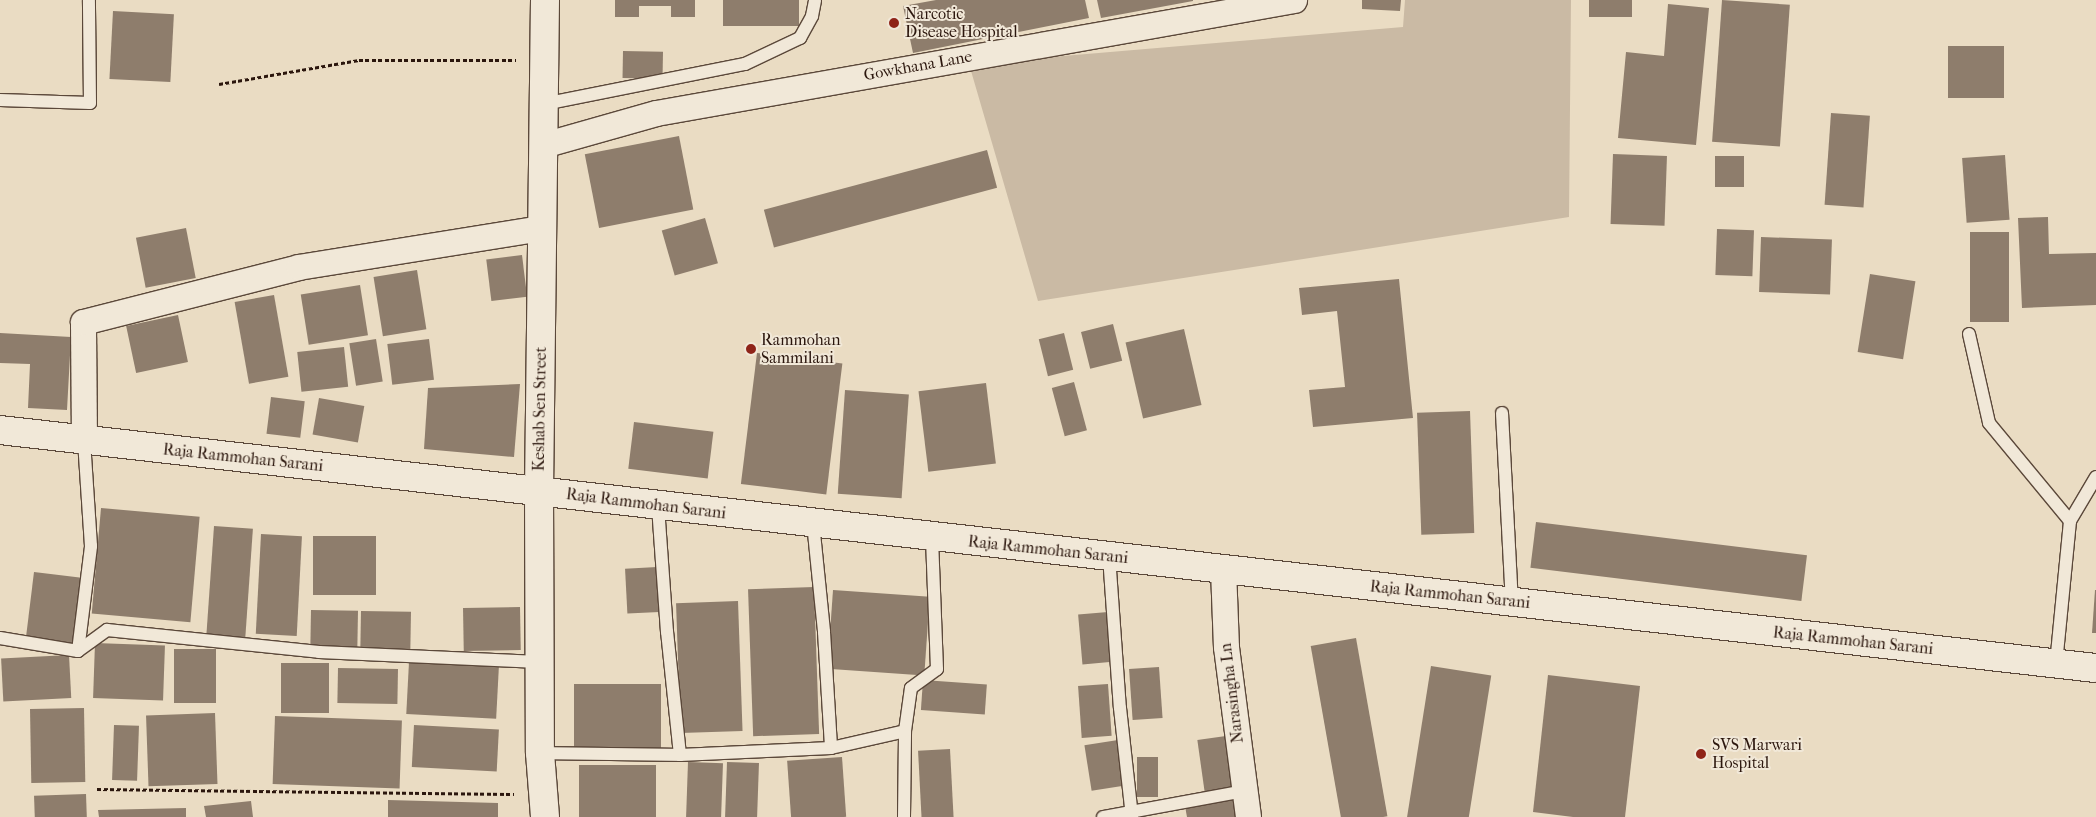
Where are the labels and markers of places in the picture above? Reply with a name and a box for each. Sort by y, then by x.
place label: Narcotic Disease Hospital [905,4,1018,42]
marker: Narcotic Disease Hospital [887,16,901,30]
place label: Rammohan Sammilani [761,330,840,368]
marker: Rammohan Sammilani [745,343,757,355]
place label: SVS Marwari Hospital [1712,735,1802,773]
marker: SVS Marwari Hospital [1694,747,1708,761]

